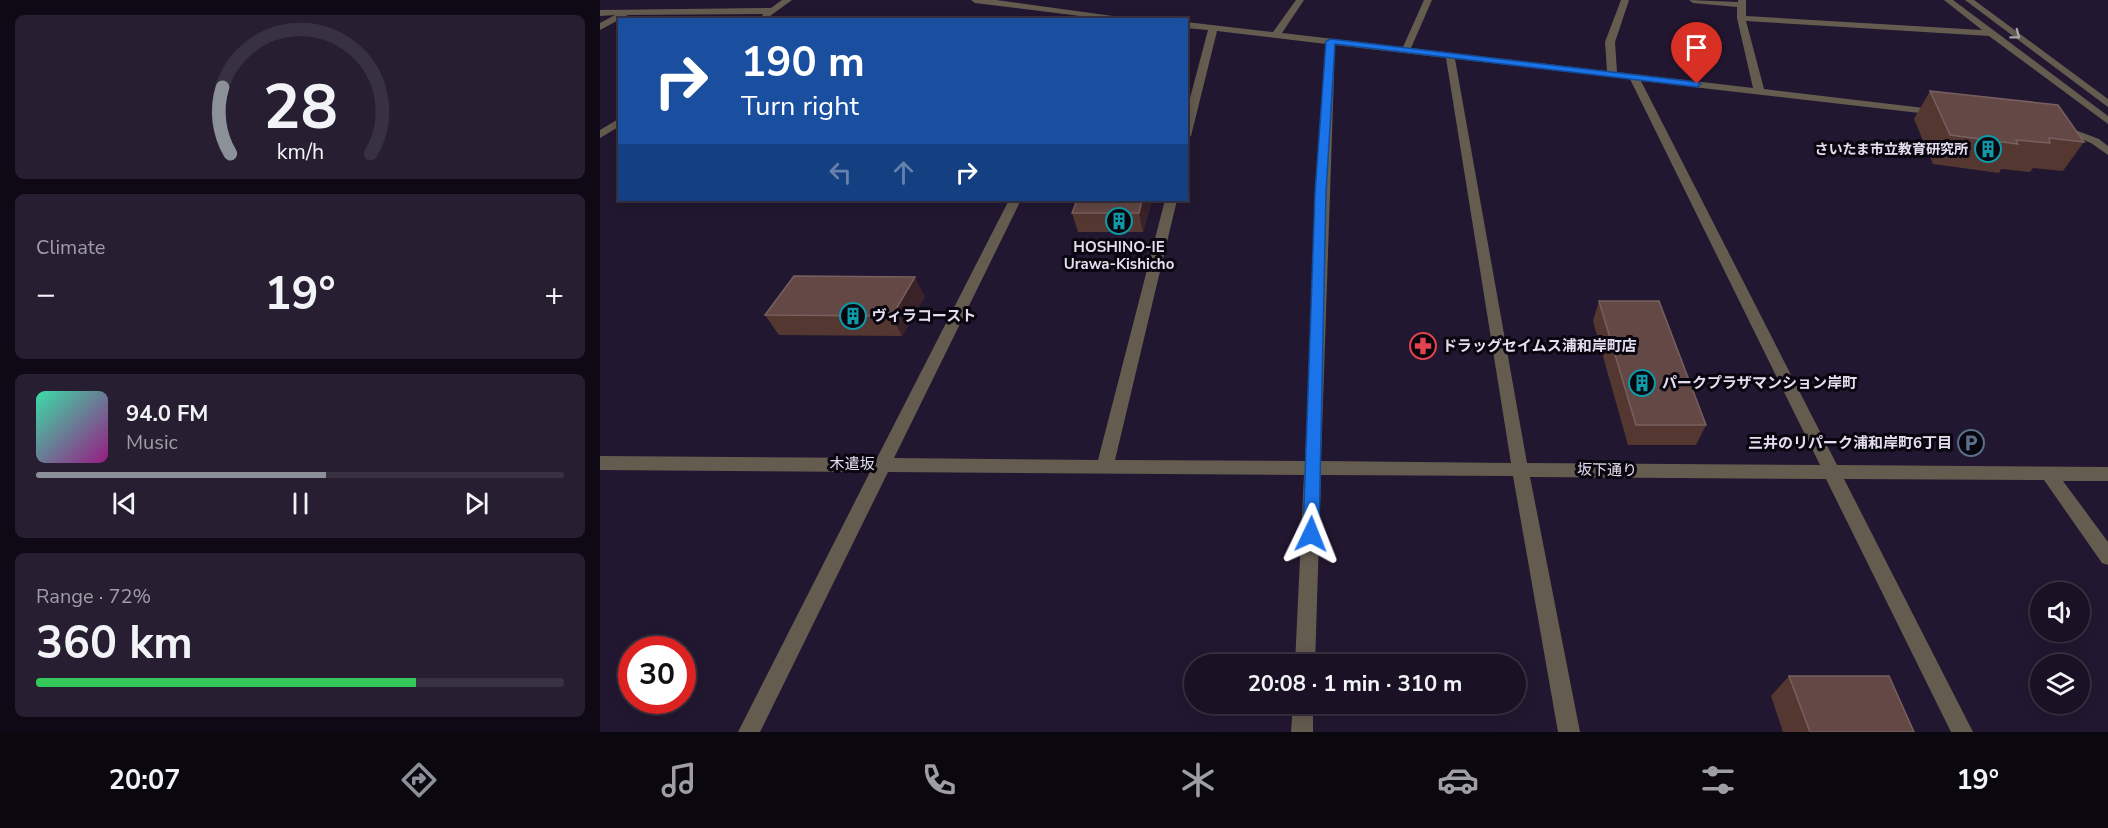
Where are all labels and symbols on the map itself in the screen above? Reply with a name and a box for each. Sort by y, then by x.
pin [1671,22,1722,84]
one-way arrow [2009,28,2020,39]
building icon: さいたま市立教育研究所 [1973,134,2003,164]
place label: さいたま市立教育研究所 [1814,140,1968,159]
building icon: HOSHINO-IE Urawa-Kishicho [1104,206,1134,236]
place label: HOSHINO-IE Urawa-Kishicho [1064,237,1175,274]
building icon: ヴィラコースト [838,301,868,331]
place label: ヴィラコースト [872,306,976,326]
pharmacy icon: ドラッグセイムス浦和岸町店 [1408,331,1438,361]
place label: ドラッグセイムス浦和岸町店 [1442,336,1637,356]
building icon: パークプラザマンション岸町 [1627,368,1657,398]
place label: パークプラザマンション岸町 [1662,373,1857,393]
parking icon: 三井のリパーク浦和岸町6丁目 [1956,428,1986,458]
place label: 三井のリパーク浦和岸町6丁目 [1748,433,1952,453]
street label: 木遣坂 [829,454,875,474]
street label: 坂下通り [1577,459,1637,481]
position arrow [1279,502,1343,566]
speed limit sign: 30 [618,636,696,714]

